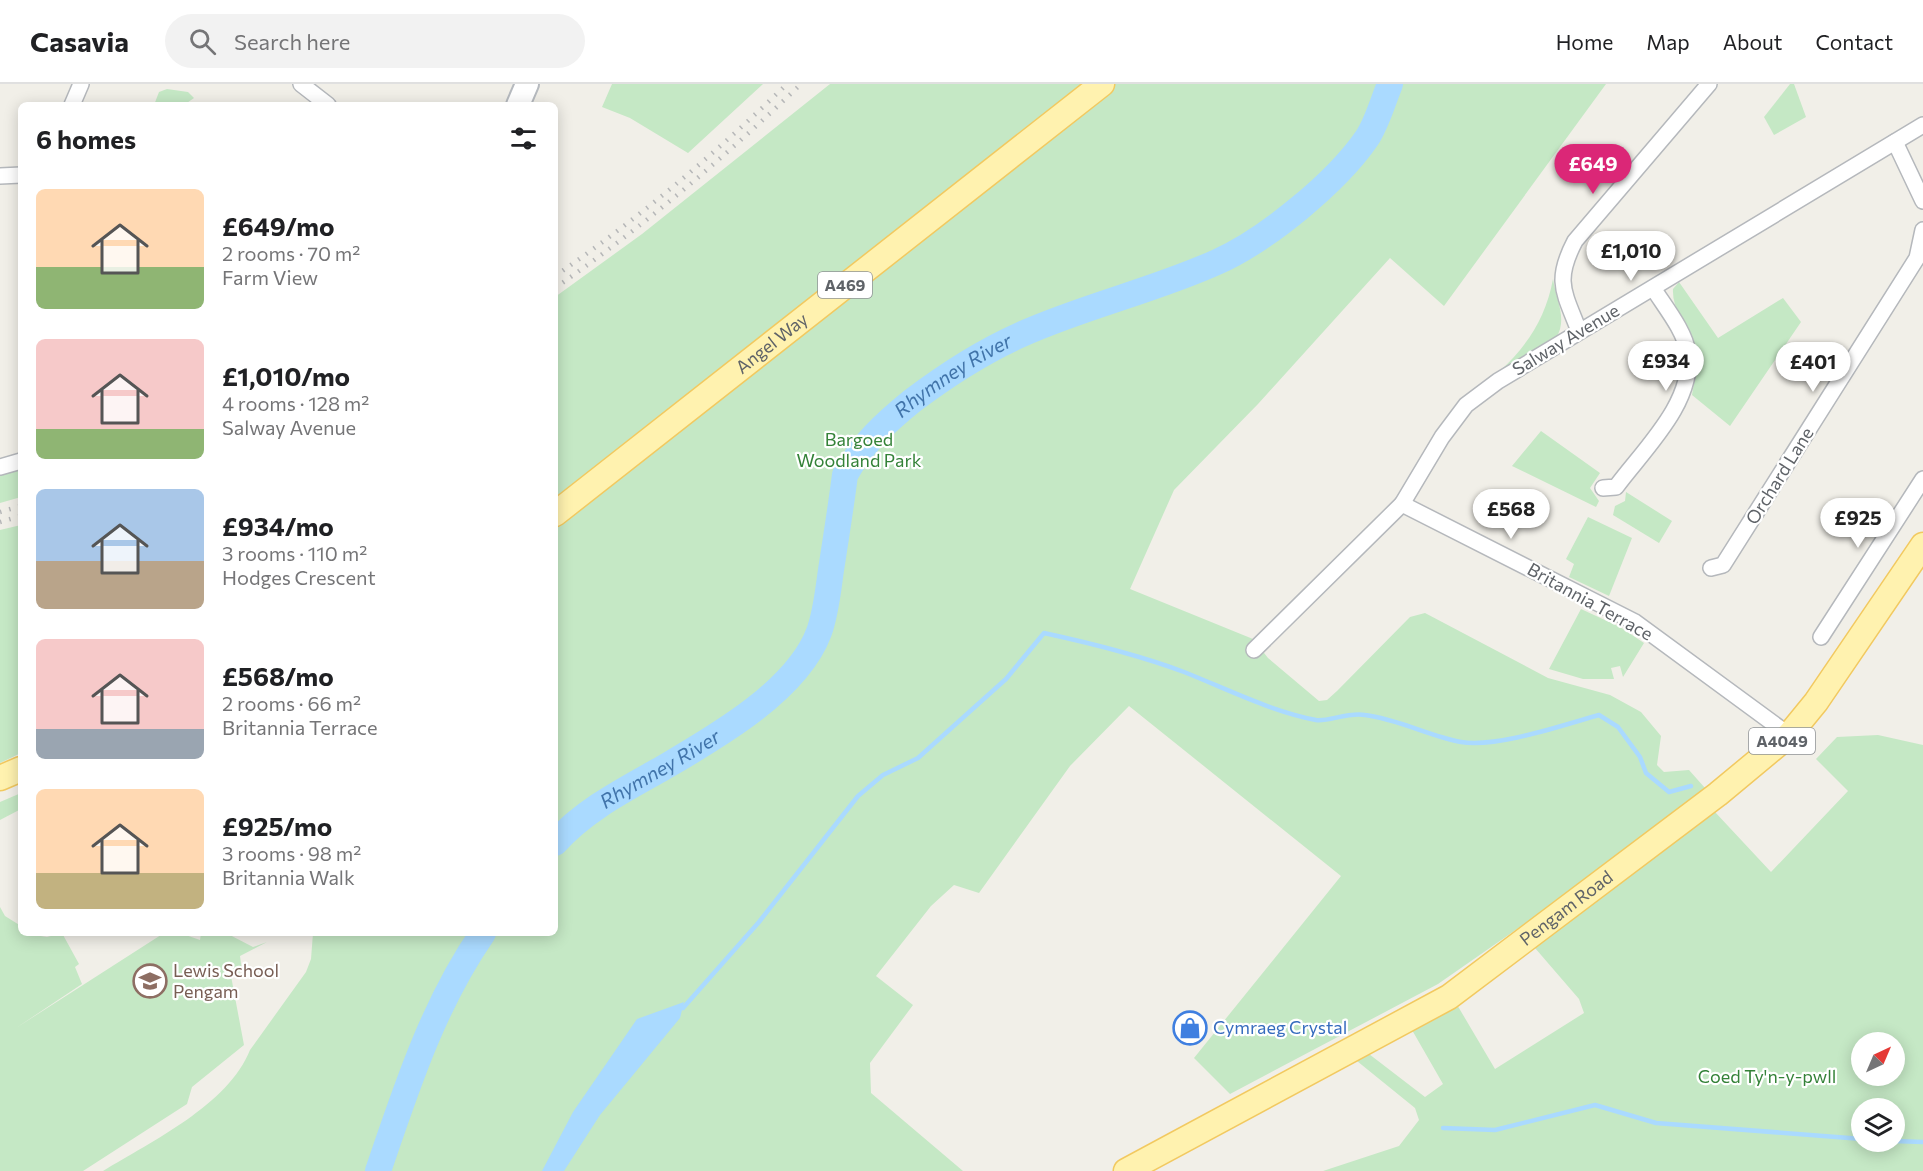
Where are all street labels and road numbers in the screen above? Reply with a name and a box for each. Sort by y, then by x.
road number: A469 [818,272,872,298]
street label: Salway Avenue [1508,299,1623,380]
street label: Angel Way [731,307,812,378]
street label: Orchard Lane [1741,423,1818,528]
street label: Britannia Terrace [1524,558,1657,645]
road number: A4049 [1749,728,1815,754]
street label: Pengam Road [1515,865,1617,950]

